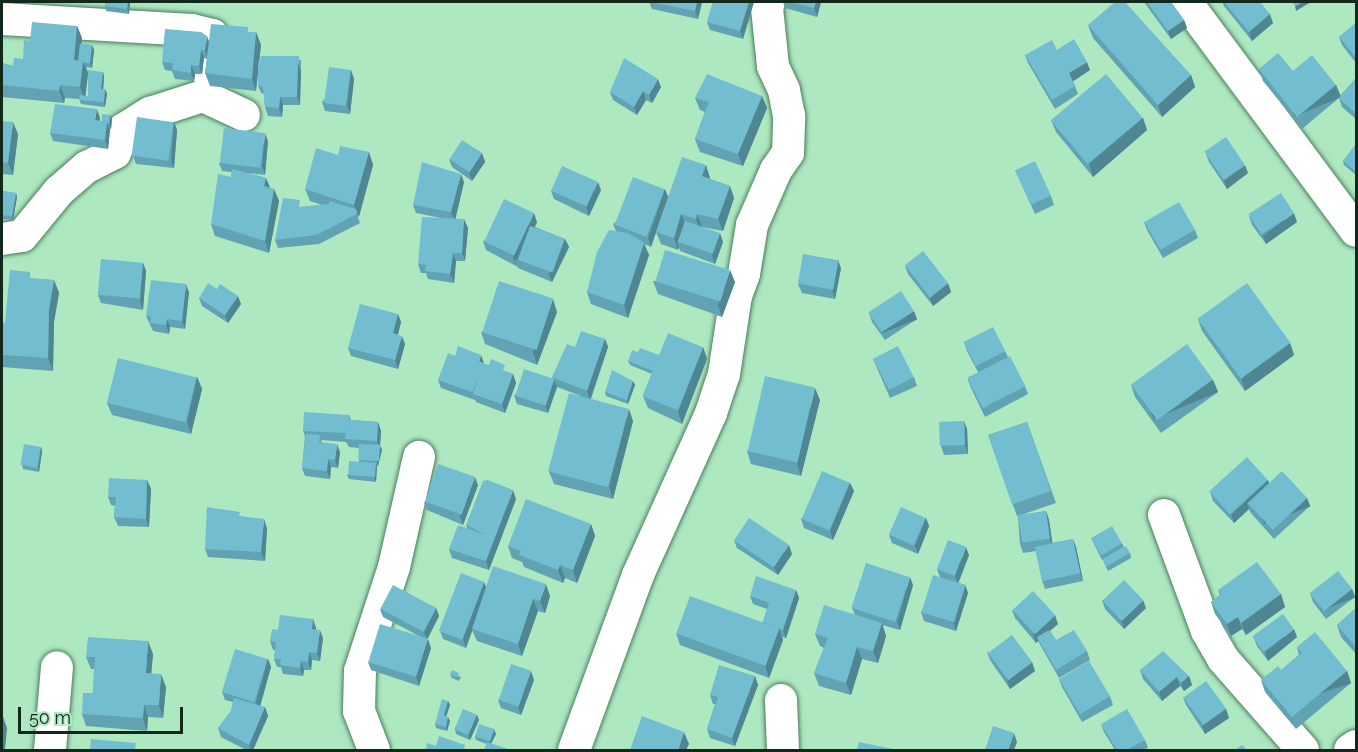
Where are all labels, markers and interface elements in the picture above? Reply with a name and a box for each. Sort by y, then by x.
scale bar [21,695,186,733]
text: 50 m [29,707,71,728]

